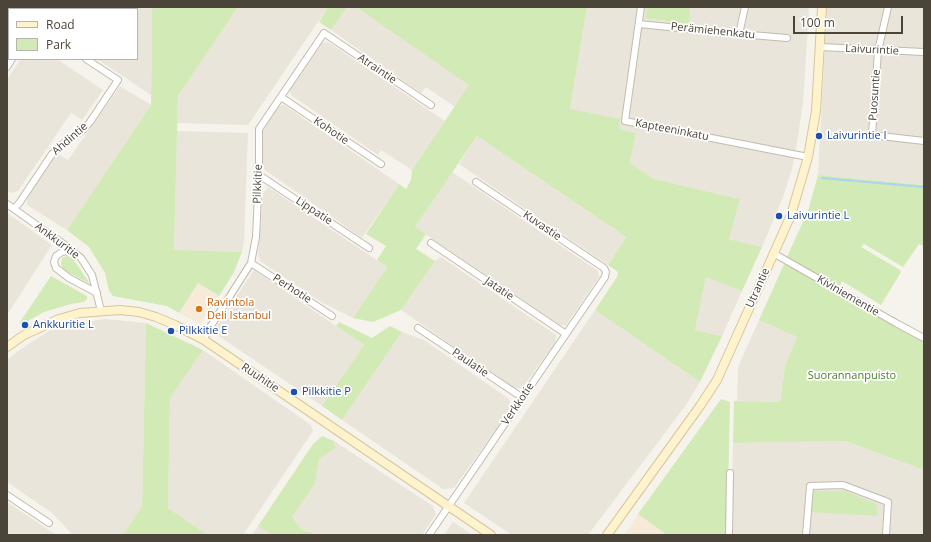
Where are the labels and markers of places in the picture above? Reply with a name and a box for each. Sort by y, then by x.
place label: Laivurintie I [827,129,887,143]
marker: Laivurintie I [814,131,824,141]
place label: Laivurintie L [787,209,849,223]
marker: Laivurintie L [774,211,784,221]
place label: Ravintola Deli Istanbul [207,296,271,322]
marker: Ravintola Deli Istanbul [194,304,204,314]
place label: Ankkuritie L [33,318,94,332]
marker: Ankkuritie L [20,320,30,330]
place label: Pilkkitie E [179,324,227,338]
marker: Pilkkitie E [166,326,176,336]
place label: Pilkkitie P [302,385,351,399]
marker: Pilkkitie P [289,387,299,397]

